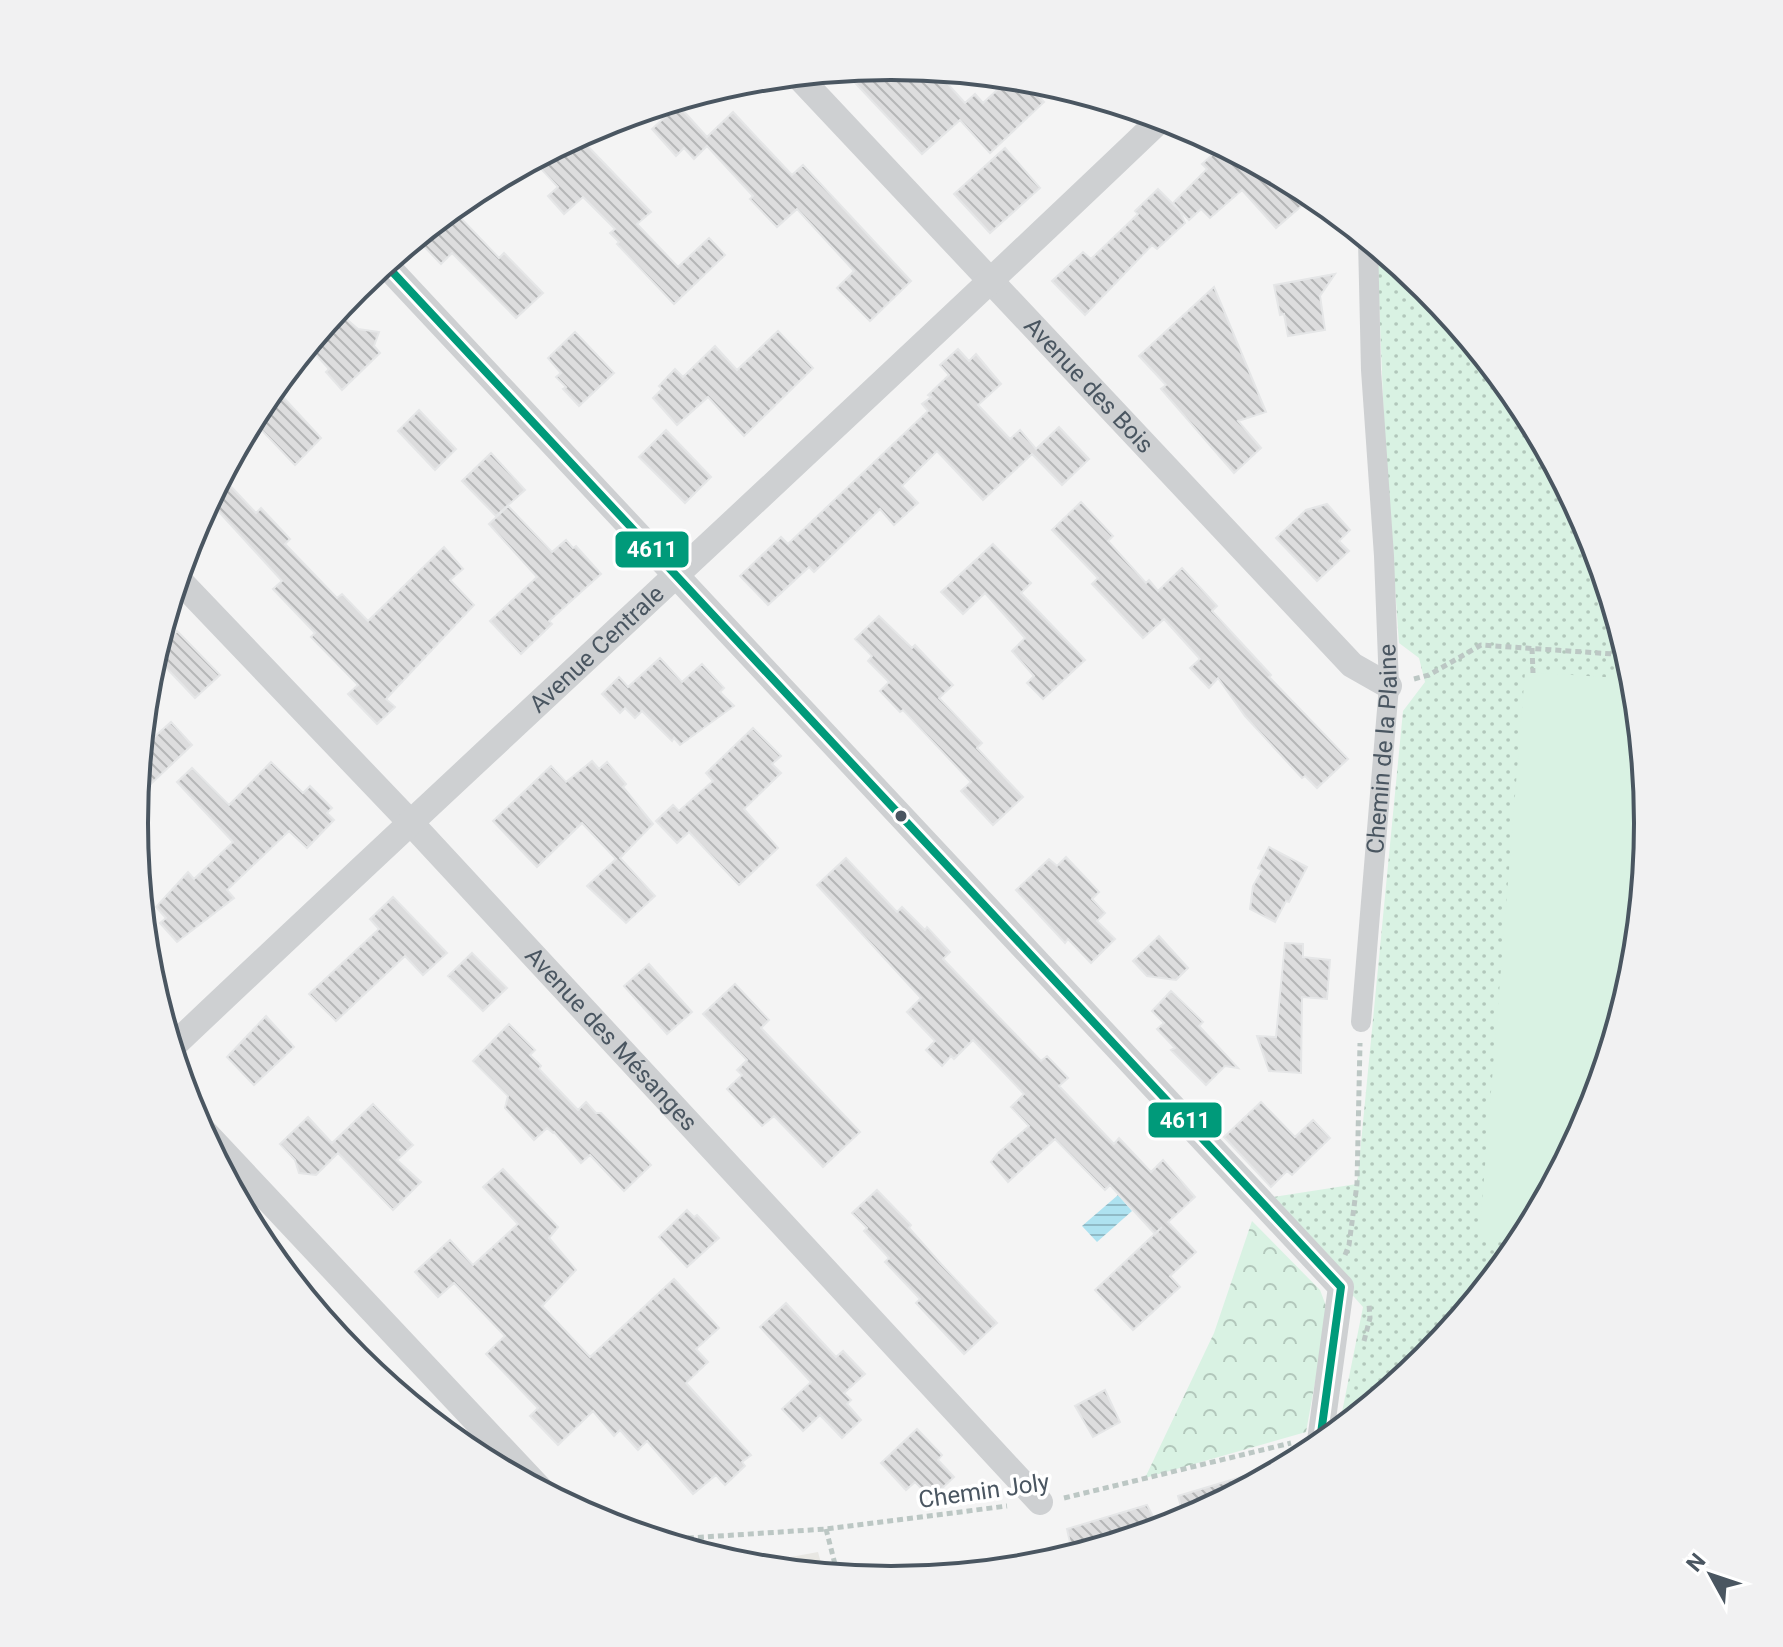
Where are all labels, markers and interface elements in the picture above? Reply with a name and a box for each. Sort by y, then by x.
street label: Avenue des Bois [1018,312,1159,459]
line badge: 4611 [614,530,690,569]
text: 4611 [627,537,677,562]
street label: Avenue Centrale [524,580,670,718]
street label: Chemin de la Plaine [1361,643,1403,855]
unlabelled marker [893,808,909,824]
street label: Avenue des Mésanges [519,942,703,1137]
line badge: 4611 [1147,1101,1223,1139]
text: 4611 [1160,1108,1210,1133]
street label: Chemin Joly [917,1468,1052,1514]
north arrow [1671,1535,1751,1615]
text: N [1681,1548,1711,1576]

